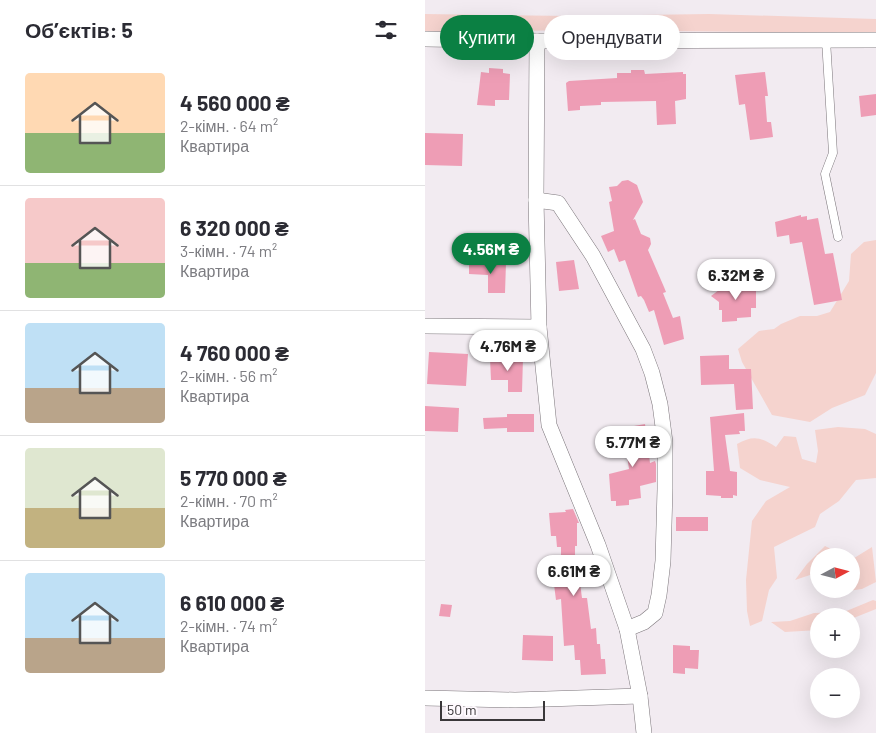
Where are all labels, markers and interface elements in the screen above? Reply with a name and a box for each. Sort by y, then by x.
chip: Купити [440,15,534,60]
chip: Орендувати [544,15,680,60]
icon: filters [372,16,400,44]
text: Об’єктів: 5 [25,17,133,42]
text: 4 560 000 ₴ [180,90,290,115]
icon: home [65,93,125,153]
text: 2-кімн. · 64 m² [180,116,278,135]
text: Квартира [180,136,249,155]
text: 6 320 000 ₴ [180,215,289,240]
icon: home [65,218,125,278]
pin: 4.56M ₴ [445,232,537,275]
text: 4.56M ₴ [463,239,519,258]
text: 3-кімн. · 74 m² [180,241,277,260]
pin: 6.32M ₴ [690,258,782,301]
text: Квартира [180,261,249,280]
text: 6.32M ₴ [708,265,764,284]
pin: 4.76M ₴ [462,330,554,372]
text: 4.76M ₴ [480,336,536,355]
text: 4 760 000 ₴ [180,340,289,365]
icon: home [65,343,125,403]
text: 2-кімн. · 56 m² [180,366,278,385]
text: Квартира [180,386,249,405]
pin: 5.77M ₴ [587,426,679,468]
text: 5.77M ₴ [606,432,660,451]
text: 5 770 000 ₴ [180,465,287,490]
icon: home [65,468,125,528]
text: 2-кімн. · 70 m² [180,491,278,510]
text: Квартира [180,511,249,530]
north arrow [810,548,860,598]
map controls [810,548,860,718]
pin: 6.61M ₴ [528,554,620,597]
text: 6.61M ₴ [548,561,600,580]
text: 6 610 000 ₴ [180,590,284,615]
icon: home [65,593,125,653]
button: + [810,608,860,658]
text: 2-кімн. · 74 m² [180,616,278,635]
text: Квартира [180,636,249,655]
button: − [810,668,860,718]
scale bar [440,698,545,721]
text: 50 m [447,701,476,718]

